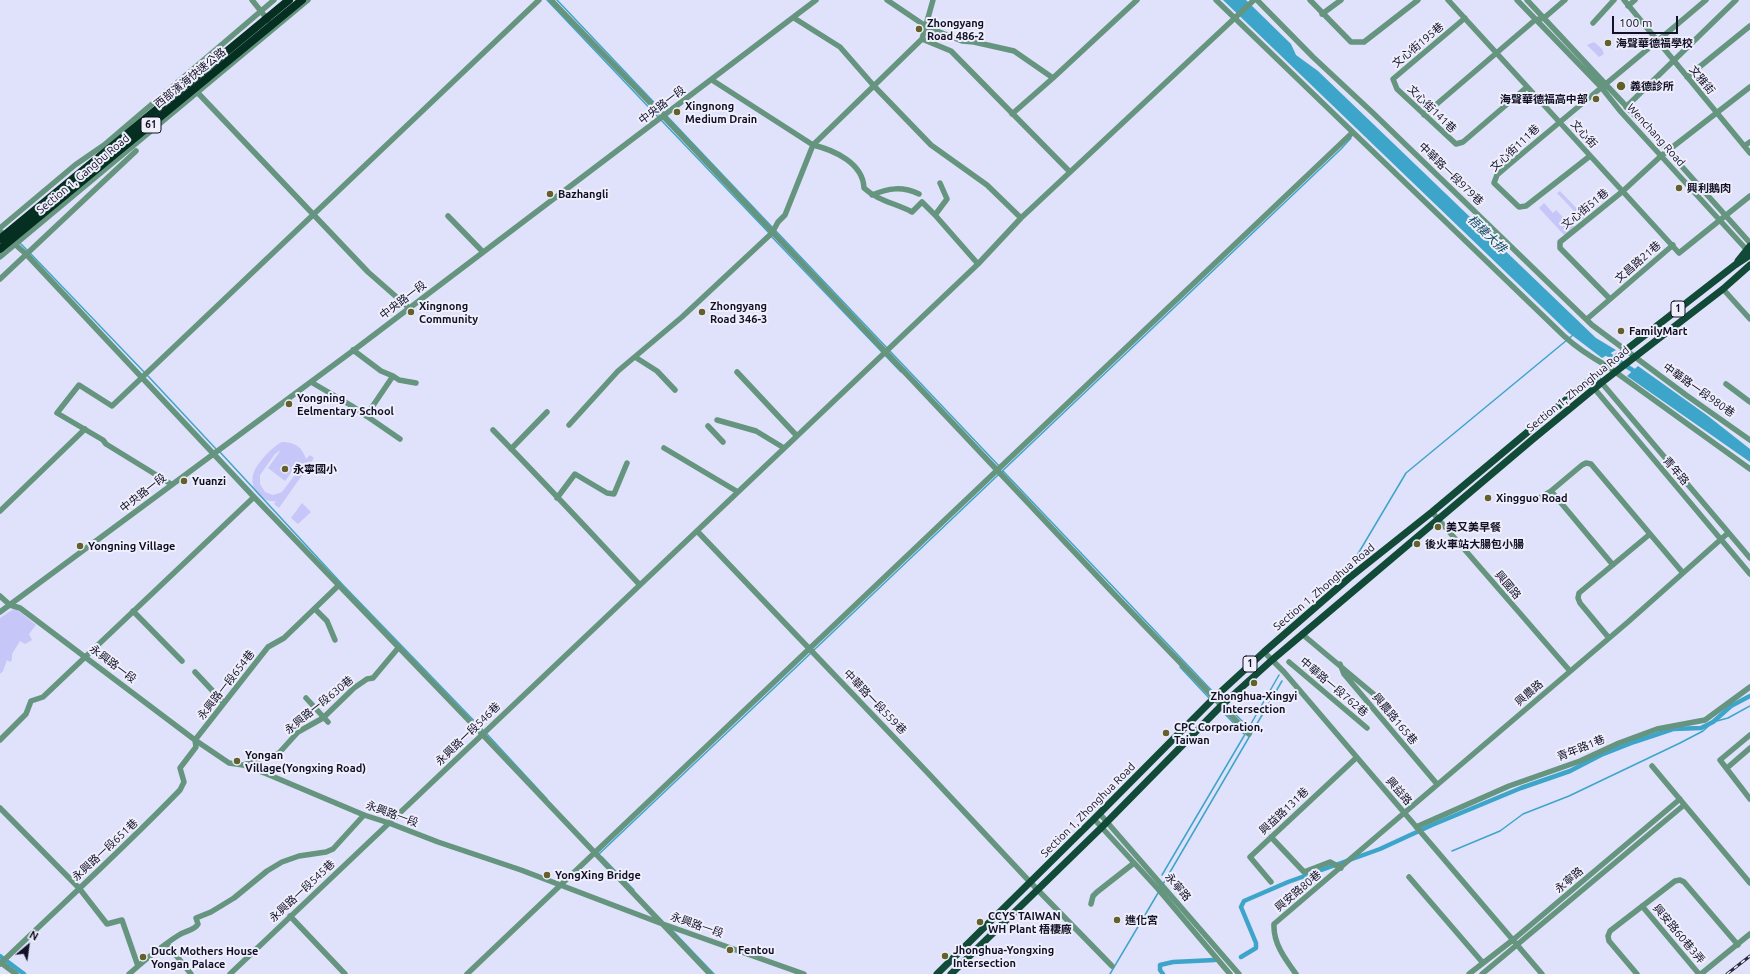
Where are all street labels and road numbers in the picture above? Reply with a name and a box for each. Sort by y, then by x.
street label: 文心街195巷 [1390,20,1446,70]
street label: 西部濱海快速公路 [152,45,228,111]
street label: 文雅街 [1686,63,1718,97]
street label: 中央路一段 [636,83,688,127]
street label: 文心街141巷 [1405,83,1459,135]
street label: Wenchang Road [1624,101,1688,169]
road number: 61 [141,117,161,133]
street label: 文心街 [1568,117,1600,151]
street label: 文心街111巷 [1488,122,1542,174]
street label: Section 1, Gangbu Road [34,131,132,217]
street label: 中華路一段979巷 [1416,140,1486,208]
street label: 文心街51巷 [1559,186,1611,232]
street label: 文昌路21巷 [1612,239,1664,285]
street label: 中央路一段 [377,278,429,322]
road number: 1 [1671,301,1685,317]
street label: Section 1, Zhonghua Road [1524,344,1632,434]
street label: 中華路一段980巷 [1661,360,1737,420]
street label: 青年路 [1660,454,1692,488]
street label: 中央路一段 [117,471,169,515]
street label: Section 1, Zhonghua Road [1271,541,1377,633]
street label: 興國路 [1492,568,1524,602]
street label: 永興路一段 [87,642,139,686]
street label: 永興路一段654巷 [195,648,257,722]
street label: 中華路一段762巷 [1297,655,1371,719]
road number: 1 [1243,656,1257,672]
street label: 中華路一段559巷 [841,667,909,737]
street label: 永興路一段630巷 [282,673,356,737]
street label: 興農路 [1512,677,1546,709]
street label: 興農路165巷 [1370,691,1420,747]
street label: 永興路一段546巷 [433,700,503,768]
street label: 青年路1巷 [1555,732,1607,764]
street label: Section 1, Zhonghua Road [1038,760,1138,860]
street label: 興益路 [1383,774,1415,808]
street label: 興益路131巷 [1257,785,1311,837]
street label: 永興路一段 [364,798,420,830]
street label: 永興路一段651巷 [70,816,140,884]
street label: 永興路一段545巷 [267,857,337,925]
street label: 永寧路 [1552,864,1586,896]
street label: 興安路80巷 [1272,868,1324,914]
street label: 永寧路 [1162,870,1194,904]
street label: 興安路60巷3弄 [1650,902,1708,966]
street label: 永興路一段 [669,910,725,940]

